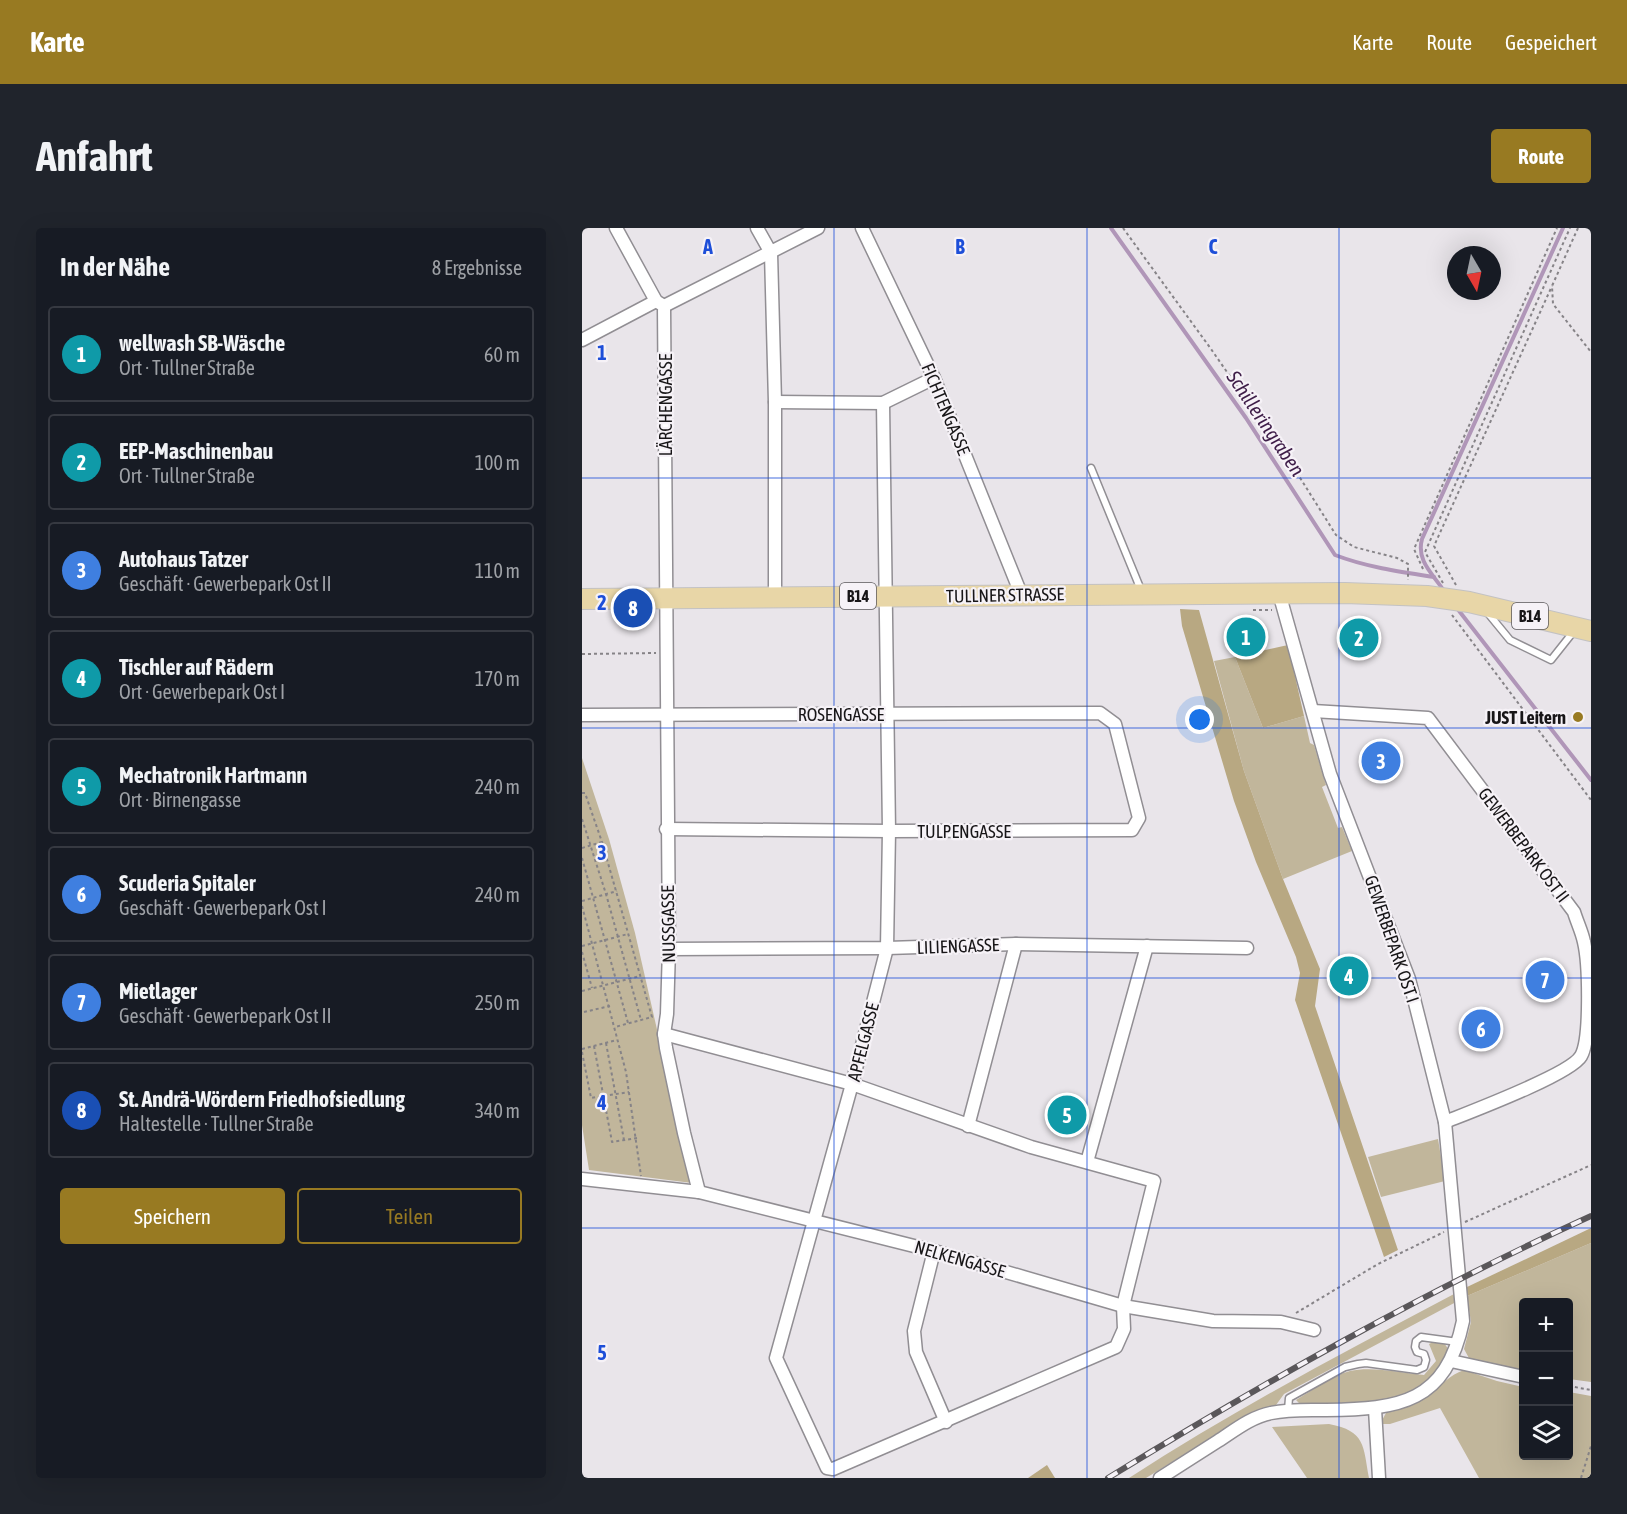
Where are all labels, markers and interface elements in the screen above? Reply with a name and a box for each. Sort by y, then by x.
text: Karte [30,26,85,58]
text: Karte [1352,30,1393,54]
text: Route [1426,30,1472,54]
text: Gespeichert [1505,30,1597,54]
button: Route [1491,129,1591,183]
text: Anfahrt [36,132,153,180]
text: A [702,235,713,258]
text: B [955,235,965,258]
text: C [1209,235,1218,258]
north arrow [1447,246,1501,300]
text: In der Nähe [60,252,170,282]
text: 8 Ergebnisse [432,256,522,279]
text: wellwash SB-Wäsche [119,330,285,356]
text: 1 [597,341,607,364]
text: 1 [77,343,86,366]
text: 60 m [484,343,520,366]
street label: LÄRCHENGASSE [655,353,676,456]
text: Ort · Tullner Straße [119,356,255,379]
street label: FICHTENGASSE [917,360,975,458]
water label: Schilleringraben [1222,365,1310,480]
text: EEP-Maschinenbau [119,438,273,464]
text: 2 [77,451,86,474]
text: 100 m [475,451,520,474]
text: Ort · Tullner Straße [119,464,255,487]
text: Autohaus Tatzer [119,546,248,572]
text: 3 [77,559,86,582]
text: 110 m [475,559,520,582]
text: Geschäft · Gewerbepark Ost II [119,572,332,595]
road number: B14 [840,583,876,609]
street label: TULLNER STRASSE [946,583,1065,607]
pin: 8 [614,586,652,631]
text: 2 [597,591,607,614]
road number: B14 [1512,603,1548,629]
pin: 1 [1226,614,1266,660]
pin: 2 [1340,616,1378,660]
text: Tischler auf Rädern [119,654,274,680]
text: 4 [77,667,86,690]
text: 170 m [475,667,520,690]
text: Ort · Gewerbepark Ost I [119,680,285,703]
street label: ROSENGASSE [798,704,884,725]
your location [1185,705,1214,734]
place label: JUST Leitern [1484,707,1566,728]
marker: JUST Leitern [1571,710,1585,724]
pin: 3 [1362,738,1400,784]
text: Mechatronik Hartmann [119,762,307,788]
text: 5 [77,775,86,798]
text: 240 m [475,775,520,798]
street label: GEWERBEPARK OST II [1474,784,1574,906]
text: Ort · Birnengasse [119,788,241,811]
street label: TULPENGASSE [917,821,1011,842]
text: 3 [597,841,607,864]
text: Scuderia Spitaler [119,870,256,896]
street label: GEWERBEPARK OST I [1360,873,1424,1005]
text: 6 [77,883,86,906]
text: 240 m [475,883,520,906]
street label: NUSSGASSE [657,885,679,963]
text: Geschäft · Gewerbepark Ost I [119,896,327,919]
street label: LILIENGASSE [916,934,1000,958]
pin: 4 [1330,954,1368,999]
pin: 7 [1526,958,1564,1002]
text: Mietlager [119,978,197,1004]
text: 7 [77,991,86,1014]
text: 250 m [475,991,520,1014]
street label: APFELGASSE [843,1000,883,1084]
text: Geschäft · Gewerbepark Ost II [119,1004,332,1027]
pin: 6 [1462,1006,1500,1052]
text: St. Andrä-Wördern Friedhofsiedlung [119,1086,405,1112]
text: 4 [596,1091,607,1114]
pin: 5 [1048,1092,1086,1138]
text: 8 [77,1099,86,1122]
text: 340 m [475,1099,520,1122]
text: Haltestelle · Tullner Straße [119,1112,314,1135]
button: Speichern [60,1188,285,1244]
button: Teilen [297,1188,522,1244]
street label: NELKENGASSE [912,1236,1008,1282]
map controls [1519,1298,1573,1460]
button: + [1519,1298,1573,1352]
text: 5 [597,1341,607,1364]
button: − [1519,1352,1573,1406]
button: layers [1519,1406,1573,1460]

